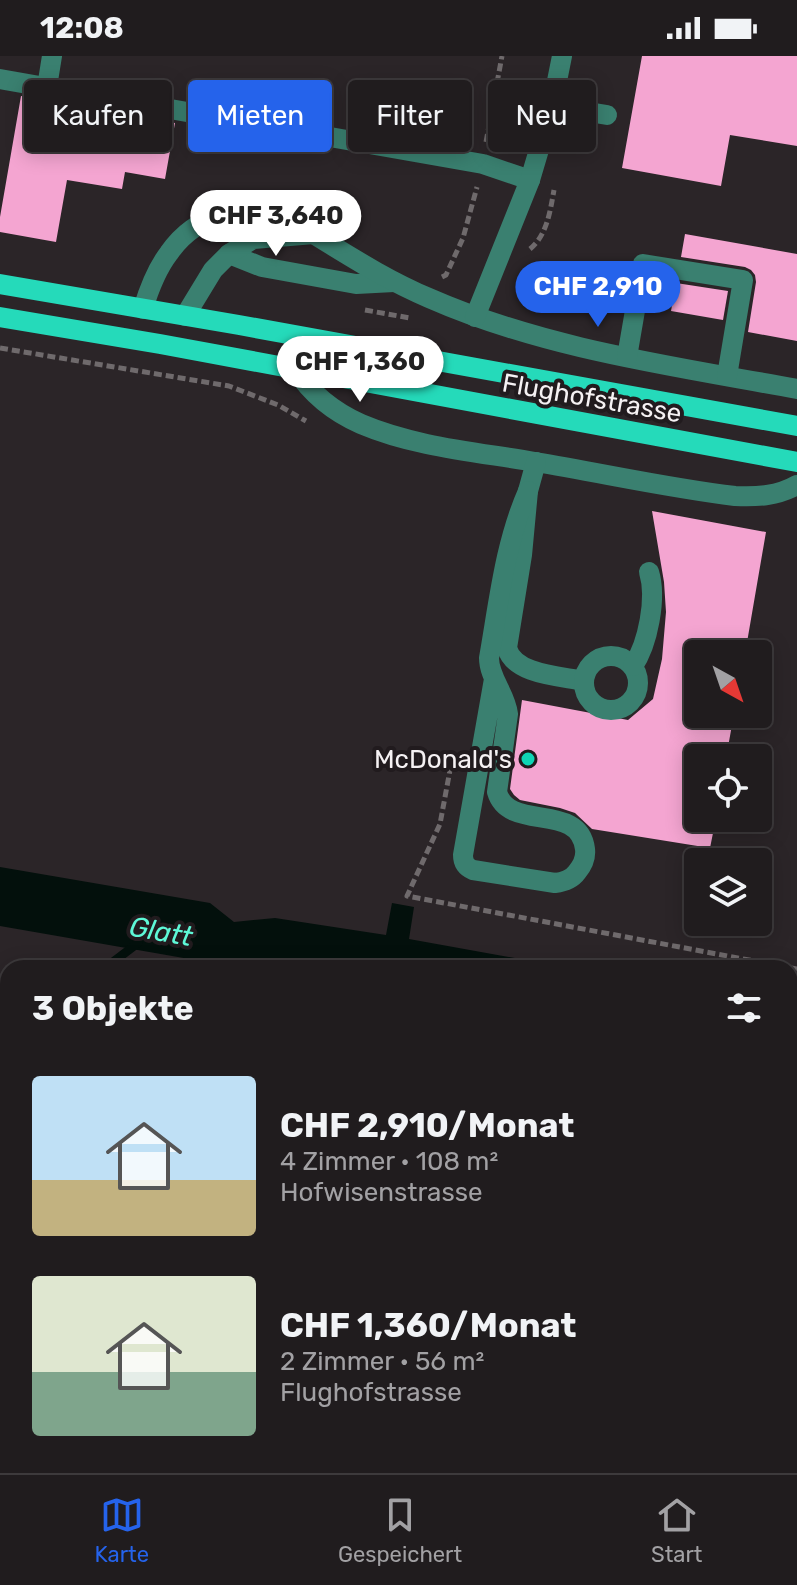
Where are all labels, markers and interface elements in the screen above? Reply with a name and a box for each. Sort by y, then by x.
text: 12:08 [40,10,124,46]
chip: Kaufen [24,80,172,152]
chip: Mieten [188,80,332,152]
chip: Filter [348,80,472,152]
chip: Neu [488,80,596,152]
pin: CHF 3,640 [184,190,368,258]
text: CHF 3,640 [208,200,344,231]
pin: CHF 2,910 [506,261,690,329]
text: CHF 2,910 [533,271,663,302]
pin: CHF 1,360 [268,336,452,404]
text: CHF 1,360 [295,346,425,377]
street label: Flughofstrasse [500,367,684,430]
north arrow [684,640,772,728]
map controls [684,640,772,936]
place label: McDonald's [374,744,512,775]
button: locate [684,744,772,832]
marker: McDonald's [519,750,537,768]
button: layers [684,848,772,936]
water label: Glatt [127,910,196,953]
icon: filters [722,986,766,1030]
text: 3 Objekte [32,988,194,1029]
text: CHF 2,910/Monat [280,1105,574,1146]
icon: home [96,1108,192,1204]
text: 4 Zimmer · 108 m² [280,1146,498,1177]
text: Hofwisenstrasse [280,1177,483,1208]
text: CHF 1,360/Monat [280,1305,576,1346]
icon: home [96,1308,192,1404]
text: 2 Zimmer · 56 m² [280,1346,484,1377]
text: Flughofstrasse [280,1377,462,1408]
tab: Karte [94,1493,149,1568]
tab: Gespeichert [338,1493,462,1568]
tab: Start [651,1493,702,1568]

